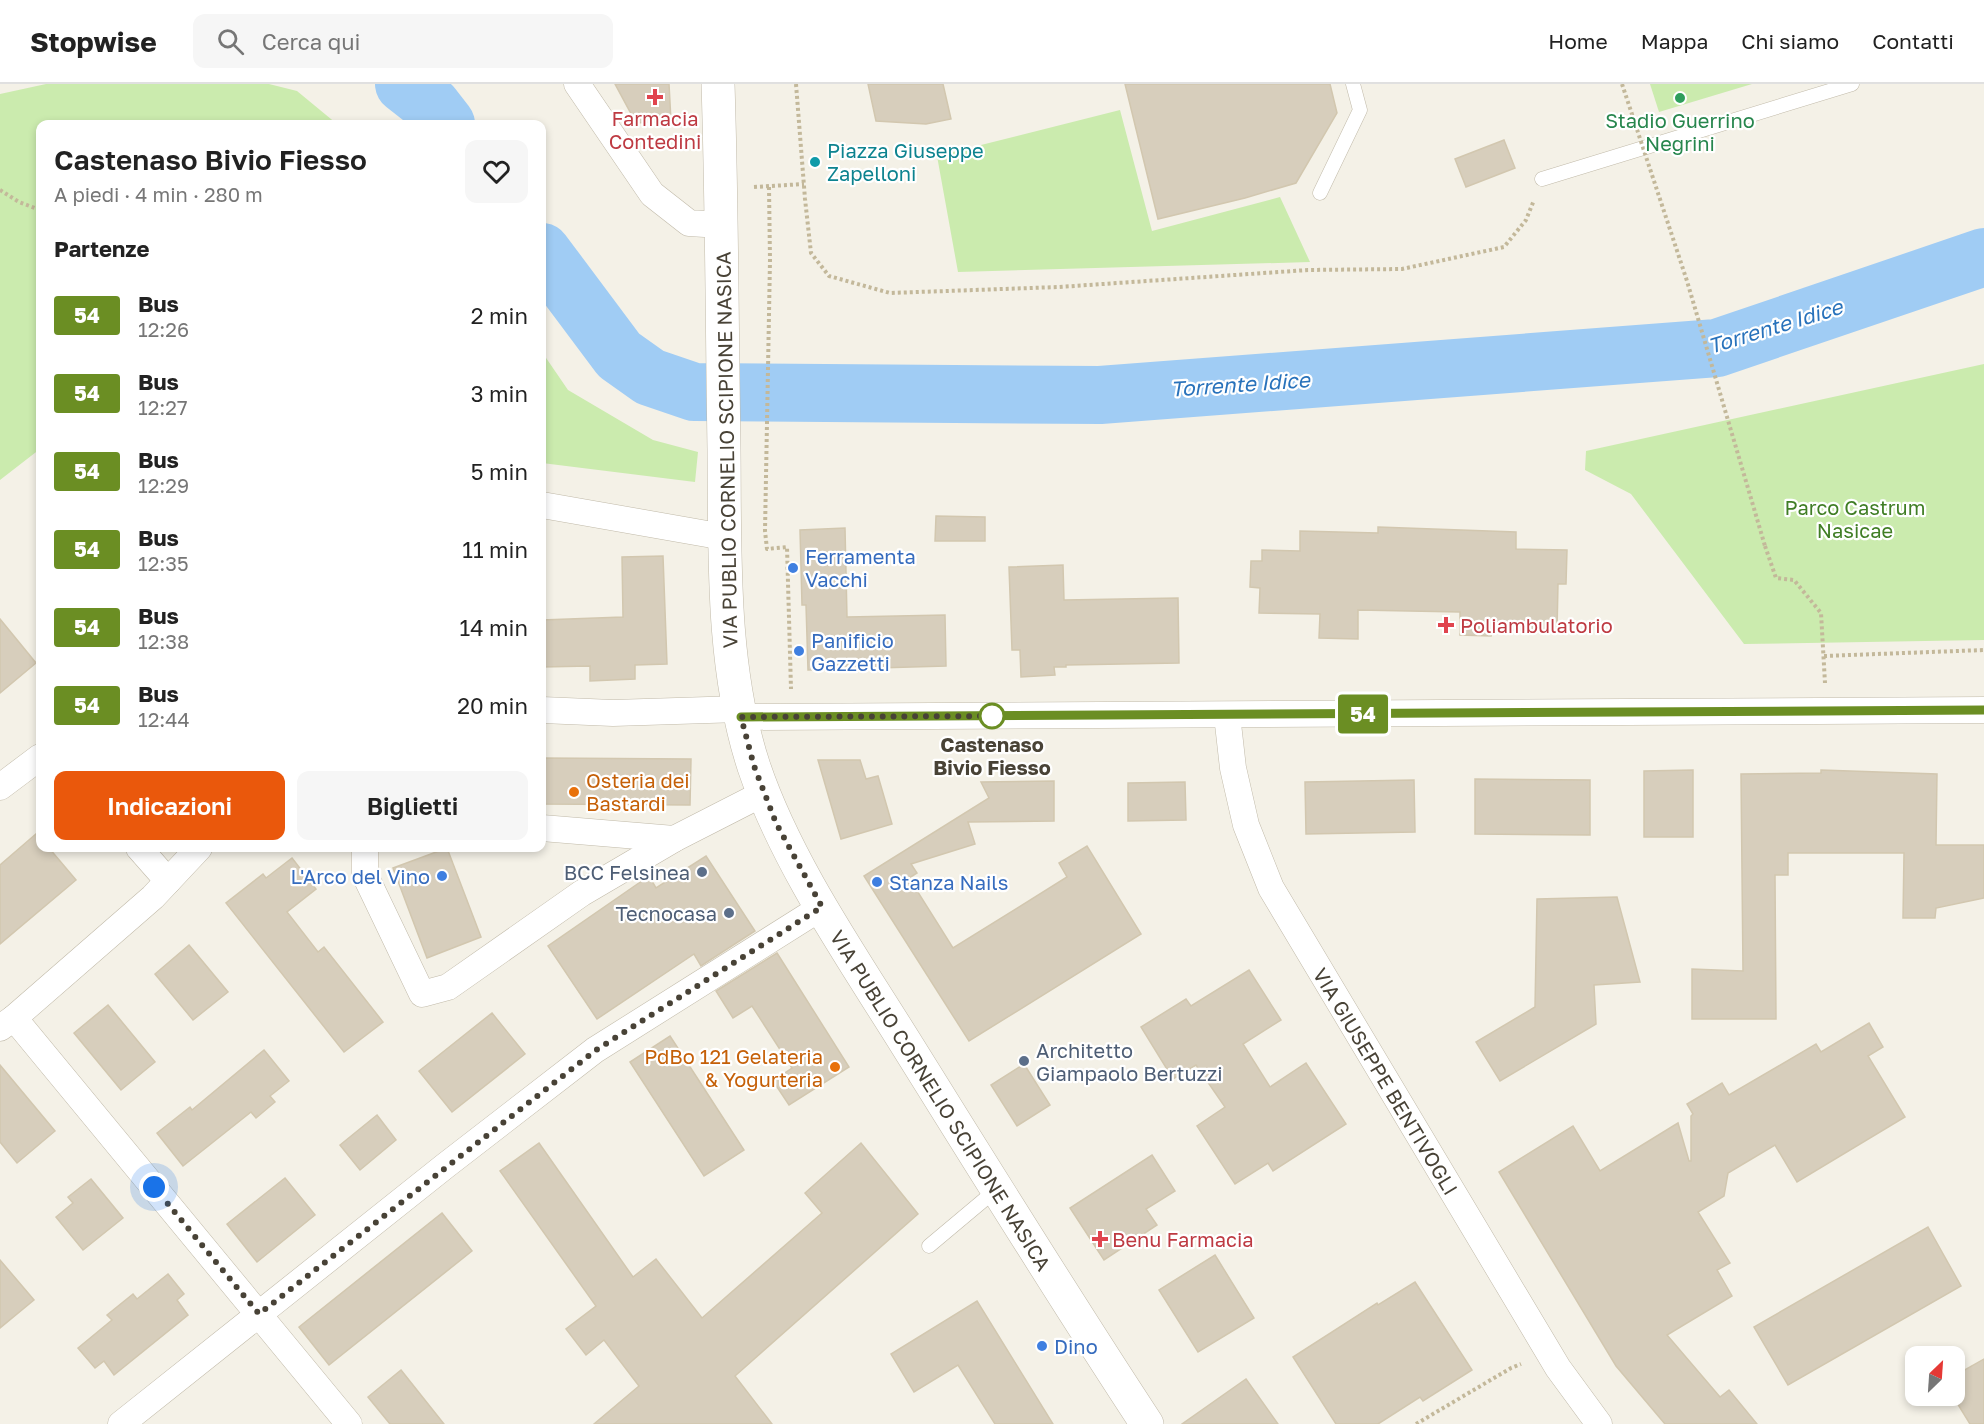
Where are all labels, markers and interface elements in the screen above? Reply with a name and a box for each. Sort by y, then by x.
search box [193,14,613,68]
text: Stopwise [30,25,157,58]
icon: search [214,25,247,58]
text: Cerca qui [262,28,360,55]
text: Home [1548,28,1608,54]
text: Mappa [1641,28,1708,54]
text: Chi siamo [1741,28,1839,54]
text: Contatti [1872,28,1954,54]
marker: Farmacia Contedini [648,90,662,104]
marker: Stadio Guerrino Negrini [1673,91,1687,105]
place label: Farmacia Contedini [609,106,701,153]
place label: Stadio Guerrino Negrini [1605,108,1755,155]
place label: Piazza Giuseppe Zapelloni [827,138,984,185]
button: heart [465,140,528,203]
text: Castenaso Bivio Fiesso [54,143,367,176]
marker: Piazza Giuseppe Zapelloni [808,155,822,169]
text: A piedi · 4 min · 280 m [54,182,263,206]
text: Partenze [54,235,149,262]
street label: VIA PUBLIO CORNELIO SCIPIONE NASICA [711,251,741,649]
text: Bus [138,290,179,317]
water label: Torrente Idice [1705,293,1847,359]
text: 54 [74,302,100,328]
text: 2 min [471,302,528,329]
text: 12:26 [138,317,189,341]
water label: Torrente Idice [1170,366,1312,402]
text: Bus [138,368,179,395]
text: 54 [74,380,100,406]
text: 3 min [471,380,528,407]
text: 12:27 [138,395,188,419]
text: Bus [138,446,179,473]
text: 54 [74,458,100,484]
text: 5 min [471,458,528,485]
text: 12:29 [138,473,189,497]
park label: Parco Castrum Nasicae [1785,495,1925,542]
text: Bus [138,524,179,551]
text: 54 [74,536,100,562]
text: 11 min [462,536,528,563]
place label: Ferramenta Vacchi [805,544,916,591]
text: 12:35 [138,551,189,575]
marker: Ferramenta Vacchi [786,561,800,575]
text: Bus [138,602,179,629]
place label: Poliambulatorio [1460,613,1613,637]
text: 54 [74,614,100,640]
text: 14 min [460,614,528,641]
marker: Poliambulatorio [1437,616,1455,634]
place label: Panificio Gazzetti [811,628,894,675]
text: 12:38 [138,629,189,653]
marker: Panificio Gazzetti [792,644,806,658]
text: Bus [138,680,179,707]
text: 54 [74,692,100,718]
text: 20 min [457,692,528,719]
line badge: 54 [1336,694,1390,734]
text: 54 [1350,701,1376,727]
marker: Castenaso Bivio Fiesso [979,703,1005,729]
text: 12:44 [138,707,190,731]
place label: Castenaso Bivio Fiesso [933,732,1051,779]
place label: Osteria dei Bastardi [586,768,690,815]
button: Indicazioni [54,771,285,840]
button: Biglietti [297,771,528,840]
marker: Osteria dei Bastardi [567,785,581,799]
place label: BCC Felsinea [564,860,690,884]
place label: L'Arco del Vino [291,864,430,888]
marker: BCC Felsinea [695,865,709,879]
marker: L'Arco del Vino [435,869,449,883]
place label: Stanza Nails [889,870,1008,894]
marker: Stanza Nails [870,875,884,889]
place label: Tecnocasa [616,901,717,925]
marker: Tecnocasa [722,906,736,920]
street label: VIA PUBLIO CORNELIO SCIPIONE NASICA [826,925,1056,1275]
street label: VIA GIUSEPPE BENTIVOGLI [1309,963,1463,1199]
place label: Architetto Giampaolo Bertuzzi [1036,1038,1223,1085]
place label: PdBo 121 Gelateria & Yogurteria [644,1044,823,1091]
marker: Architetto Giampaolo Bertuzzi [1017,1054,1031,1068]
marker: PdBo 121 Gelateria & Yogurteria [828,1060,842,1074]
your location [139,1172,169,1202]
place label: Benu Farmacia [1112,1227,1254,1251]
marker: Benu Farmacia [1093,1232,1107,1246]
place label: Dino [1054,1334,1098,1358]
marker: Dino [1035,1339,1049,1353]
north arrow [1905,1346,1965,1406]
map controls [1905,1346,1965,1406]

